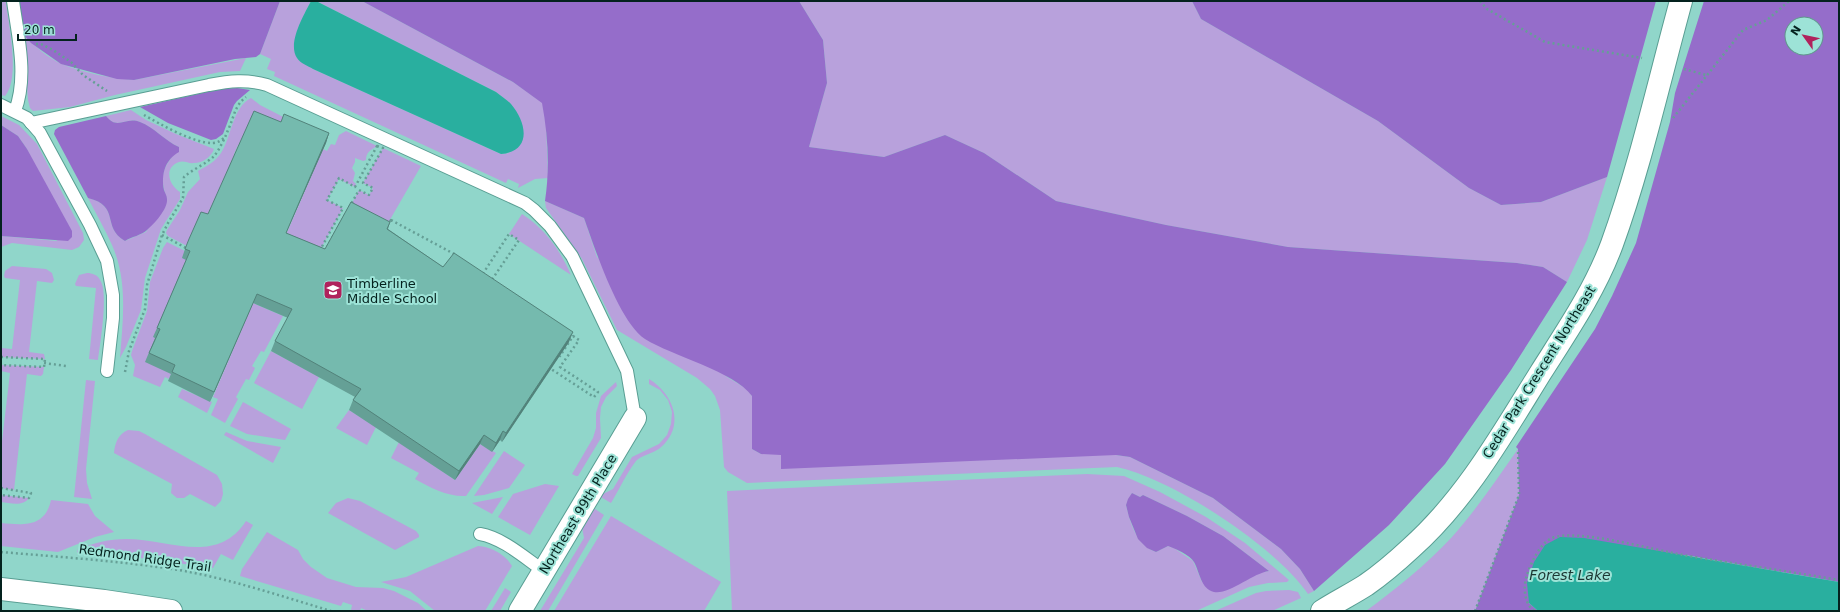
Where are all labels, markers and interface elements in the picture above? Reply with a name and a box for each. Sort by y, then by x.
scale bar [18,16,76,42]
north arrow [1784,16,1824,56]
text: 20 m [24,23,55,37]
text: N [1788,23,1804,38]
place label: Timberline Middle School [346,276,437,306]
school or university icon: Timberline Middle School [322,279,344,301]
street label: Cedar Park Crescent Northeast [1479,283,1599,461]
street label: Northeast 99th Place [536,451,620,577]
street label: Redmond Ridge Trail [78,541,212,575]
water label: Forest Lake [1529,567,1611,583]

